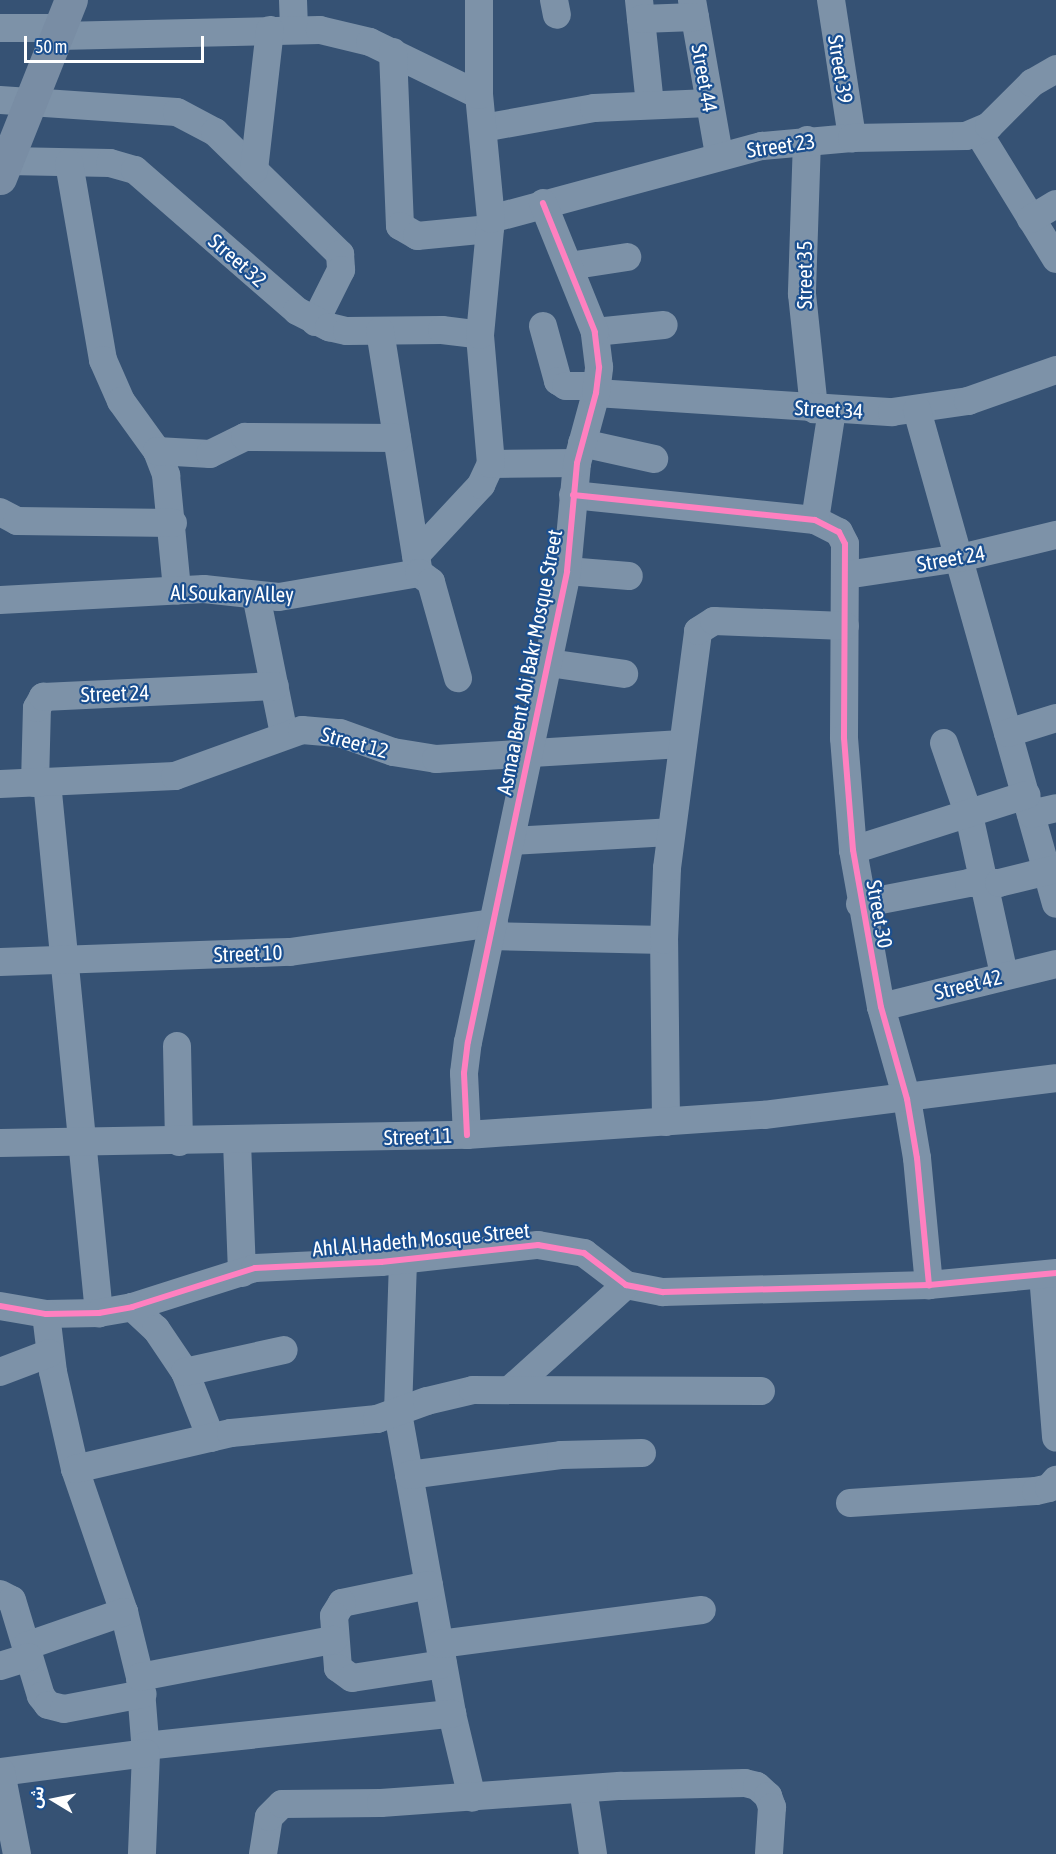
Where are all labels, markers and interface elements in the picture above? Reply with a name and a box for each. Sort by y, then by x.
scale bar [27,24,207,62]
street label: Street 39 [823,33,859,105]
text: 50 m [35,36,67,57]
street label: Street 44 [687,42,723,114]
street label: Street 23 [745,128,817,162]
street label: Street 32 [204,228,272,292]
street label: Street 35 [791,241,817,309]
street label: Street 34 [794,395,864,423]
street label: Asmaa Bent Abi Bakr Mosque Street [491,527,567,797]
street label: Street 24 [915,540,987,576]
street label: Al Soukary Alley [170,579,294,607]
street label: Street 24 [80,679,150,707]
street label: Street 12 [319,721,391,763]
street label: Street 30 [862,878,898,950]
street label: Street 10 [213,939,283,967]
street label: Street 42 [932,963,1004,1005]
street label: Street 11 [383,1122,453,1150]
street label: Ahl Al Hadeth Mosque Street [311,1217,531,1261]
north arrow [24,1770,84,1830]
text: ش [26,1785,47,1809]

